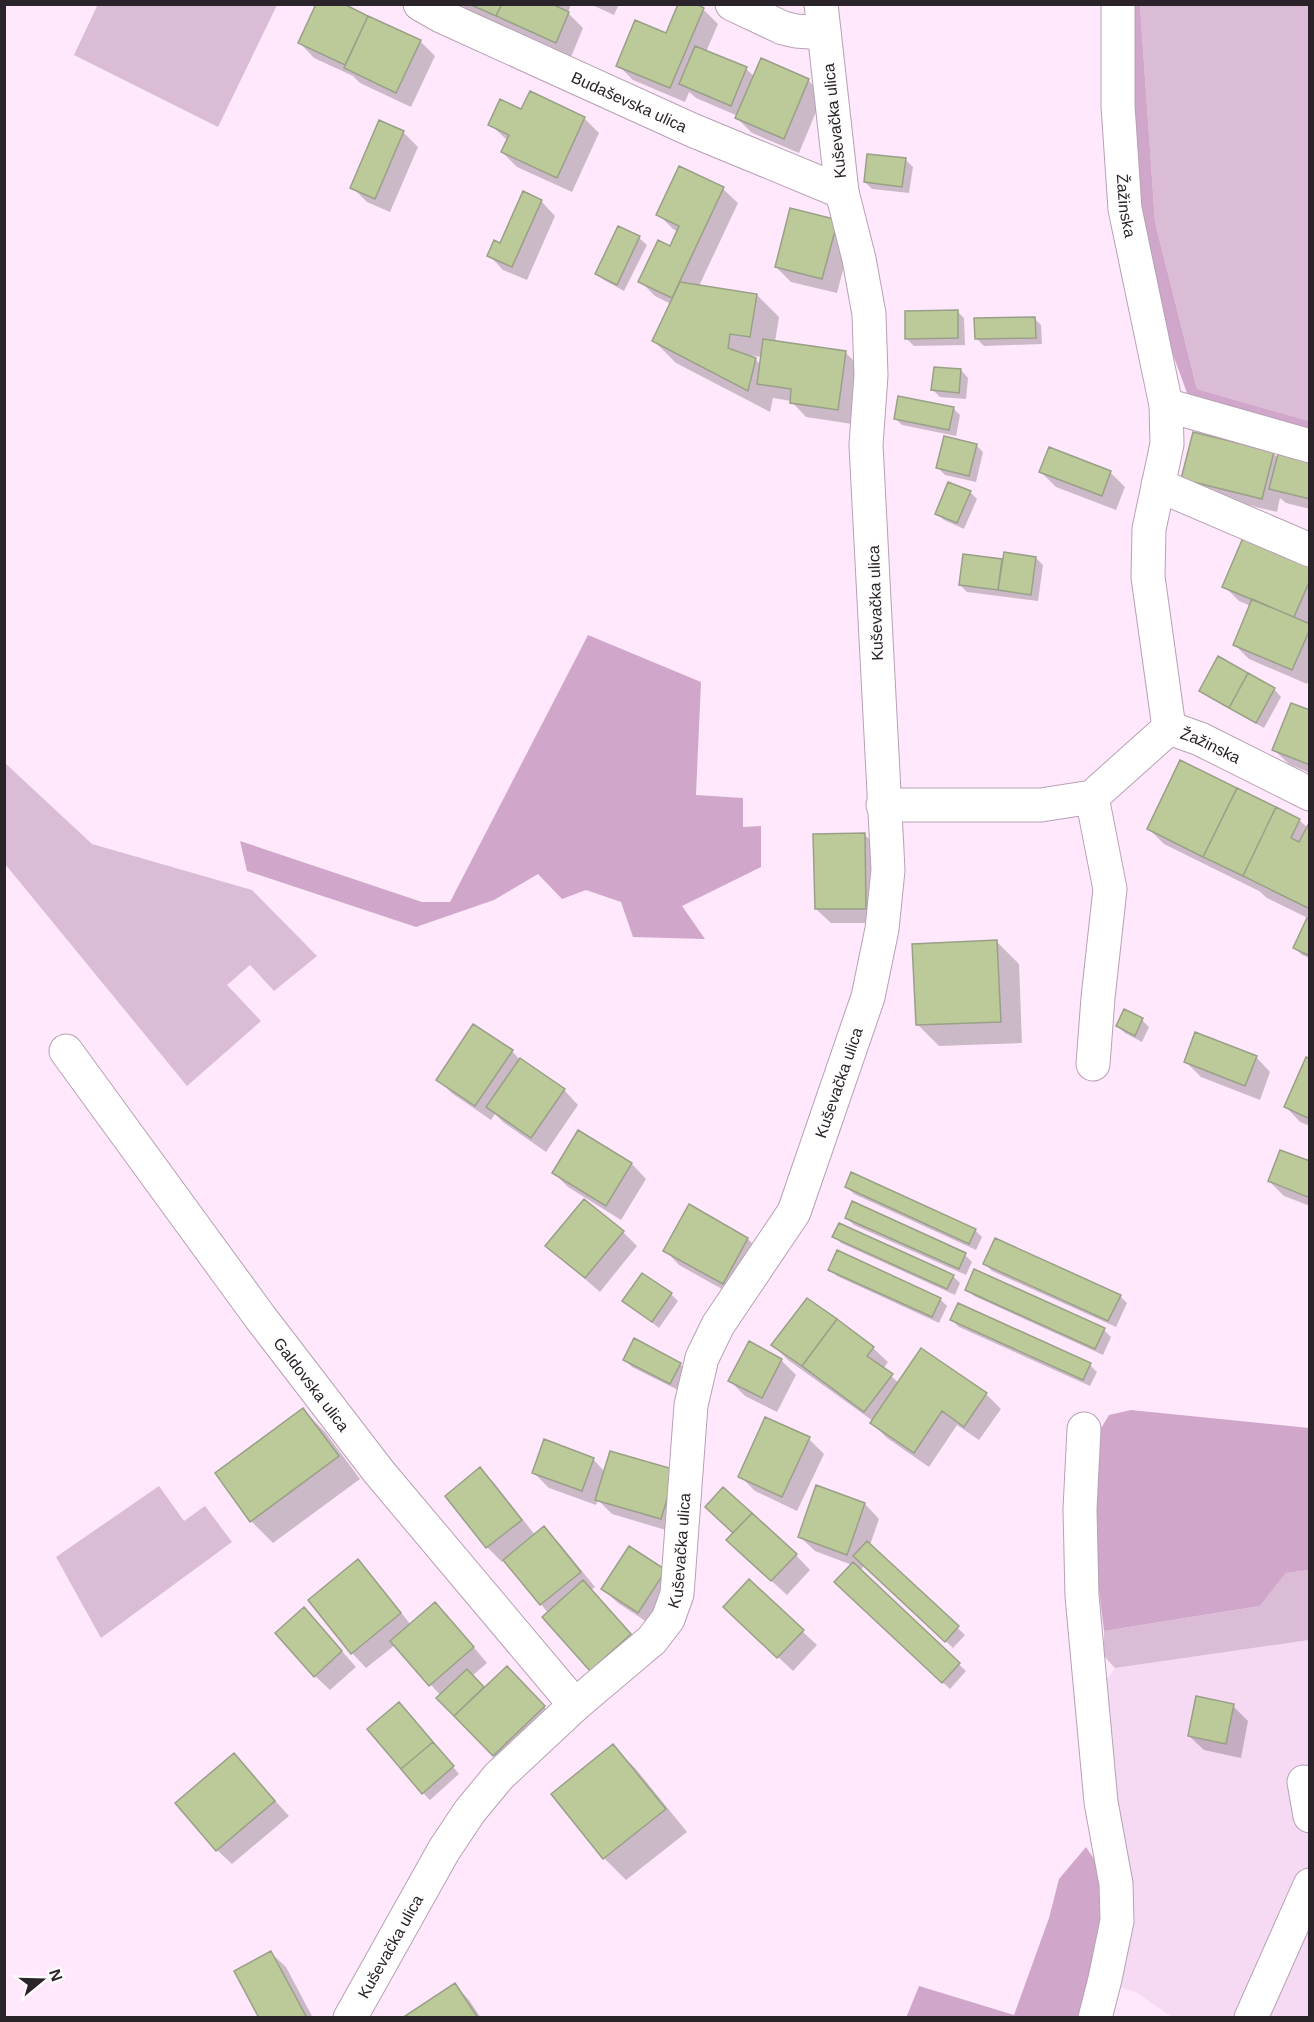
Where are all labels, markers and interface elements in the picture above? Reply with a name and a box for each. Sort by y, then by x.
street label: Kuševačka ulica [820,62,849,179]
street label: Budaševska ulica [569,68,689,136]
street label: Žažinska [1114,173,1139,239]
street label: Kuševačka ulica [865,545,886,661]
street label: Žažinska [1178,724,1243,767]
street label: Kuševačka ulica [812,1025,866,1140]
street label: Galdovska ulica [270,1335,352,1435]
street label: Kuševačka ulica [665,1492,693,1611]
street label: Kuševačka ulica [355,1892,426,2001]
north arrow [12,1950,72,2010]
text: N [46,1967,66,1984]

